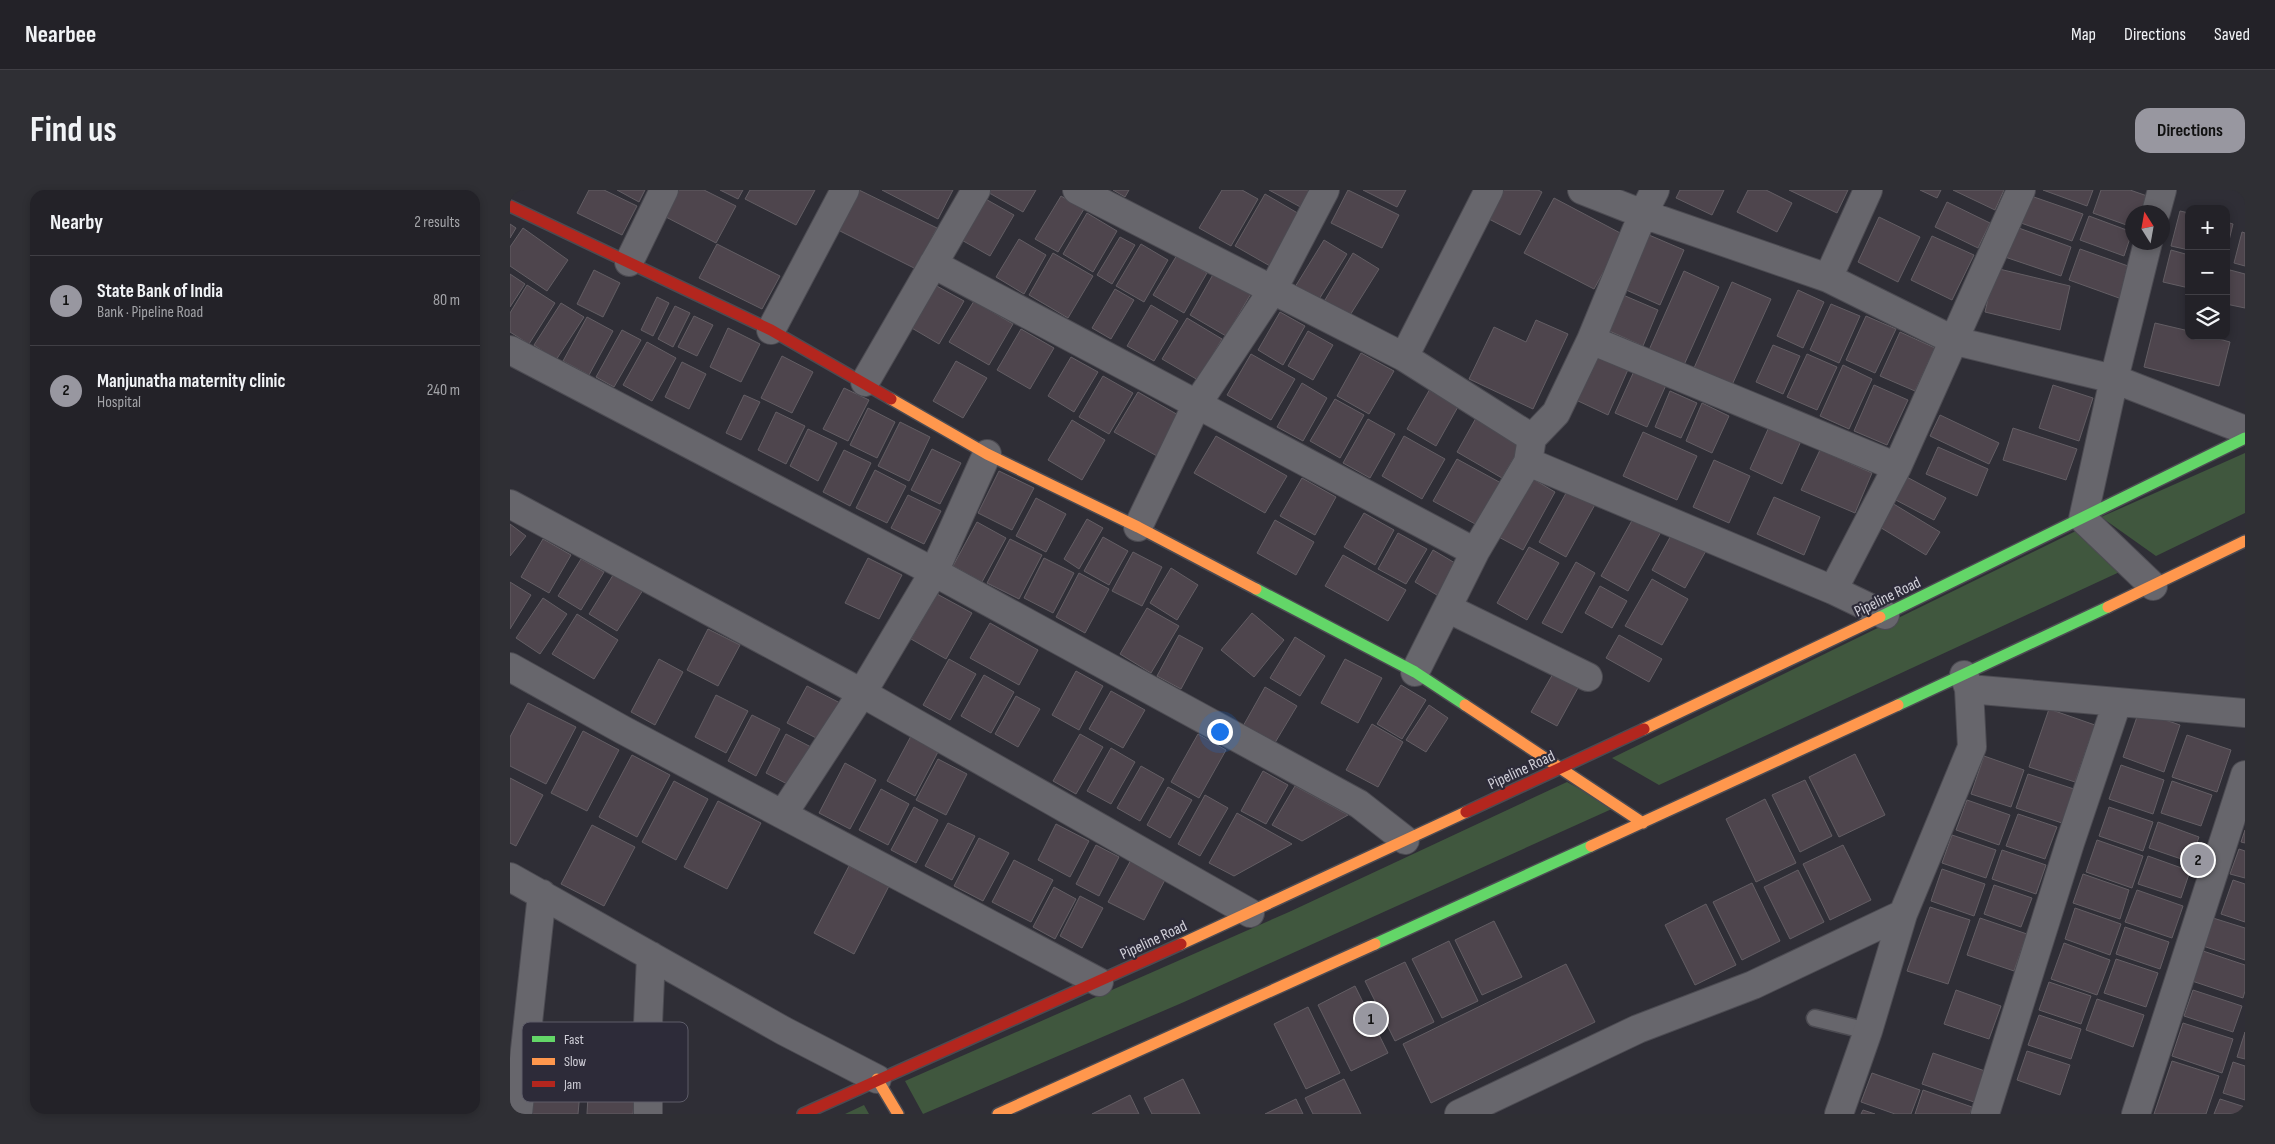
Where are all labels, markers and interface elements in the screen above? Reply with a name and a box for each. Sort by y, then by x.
text: Nearbee [25,20,96,49]
text: Map [2071,24,2096,45]
text: Directions [2124,24,2186,45]
text: Saved [2214,24,2250,45]
button: Directions [2135,108,2245,153]
text: Find us [30,109,117,152]
north arrow [2125,205,2170,250]
map controls [2185,205,2230,340]
button: + [2185,205,2230,250]
text: Nearby [50,210,103,235]
text: 2 results [414,213,460,232]
button: − [2185,250,2230,295]
text: State Bank of India [97,280,223,303]
text: 1 [63,291,69,310]
text: 80 m [433,291,460,310]
button: layers [2185,295,2230,340]
text: Bank · Pipeline Road [97,303,203,322]
text: Manjunatha maternity clinic [97,370,285,393]
text: 2 [62,381,70,400]
text: 240 m [427,381,460,400]
text: Hospital [97,393,141,412]
street label: Pipeline Road [1851,573,1924,622]
your location [1207,719,1233,745]
street label: Pipeline Road [1485,747,1558,794]
pin: 2 [2182,841,2214,879]
street label: Pipeline Road [1117,917,1190,964]
pin: 1 [1355,1000,1387,1038]
legend [522,1022,688,1102]
text: Fast [564,1031,584,1048]
text: Slow [564,1053,586,1070]
text: Jam [563,1076,581,1093]

